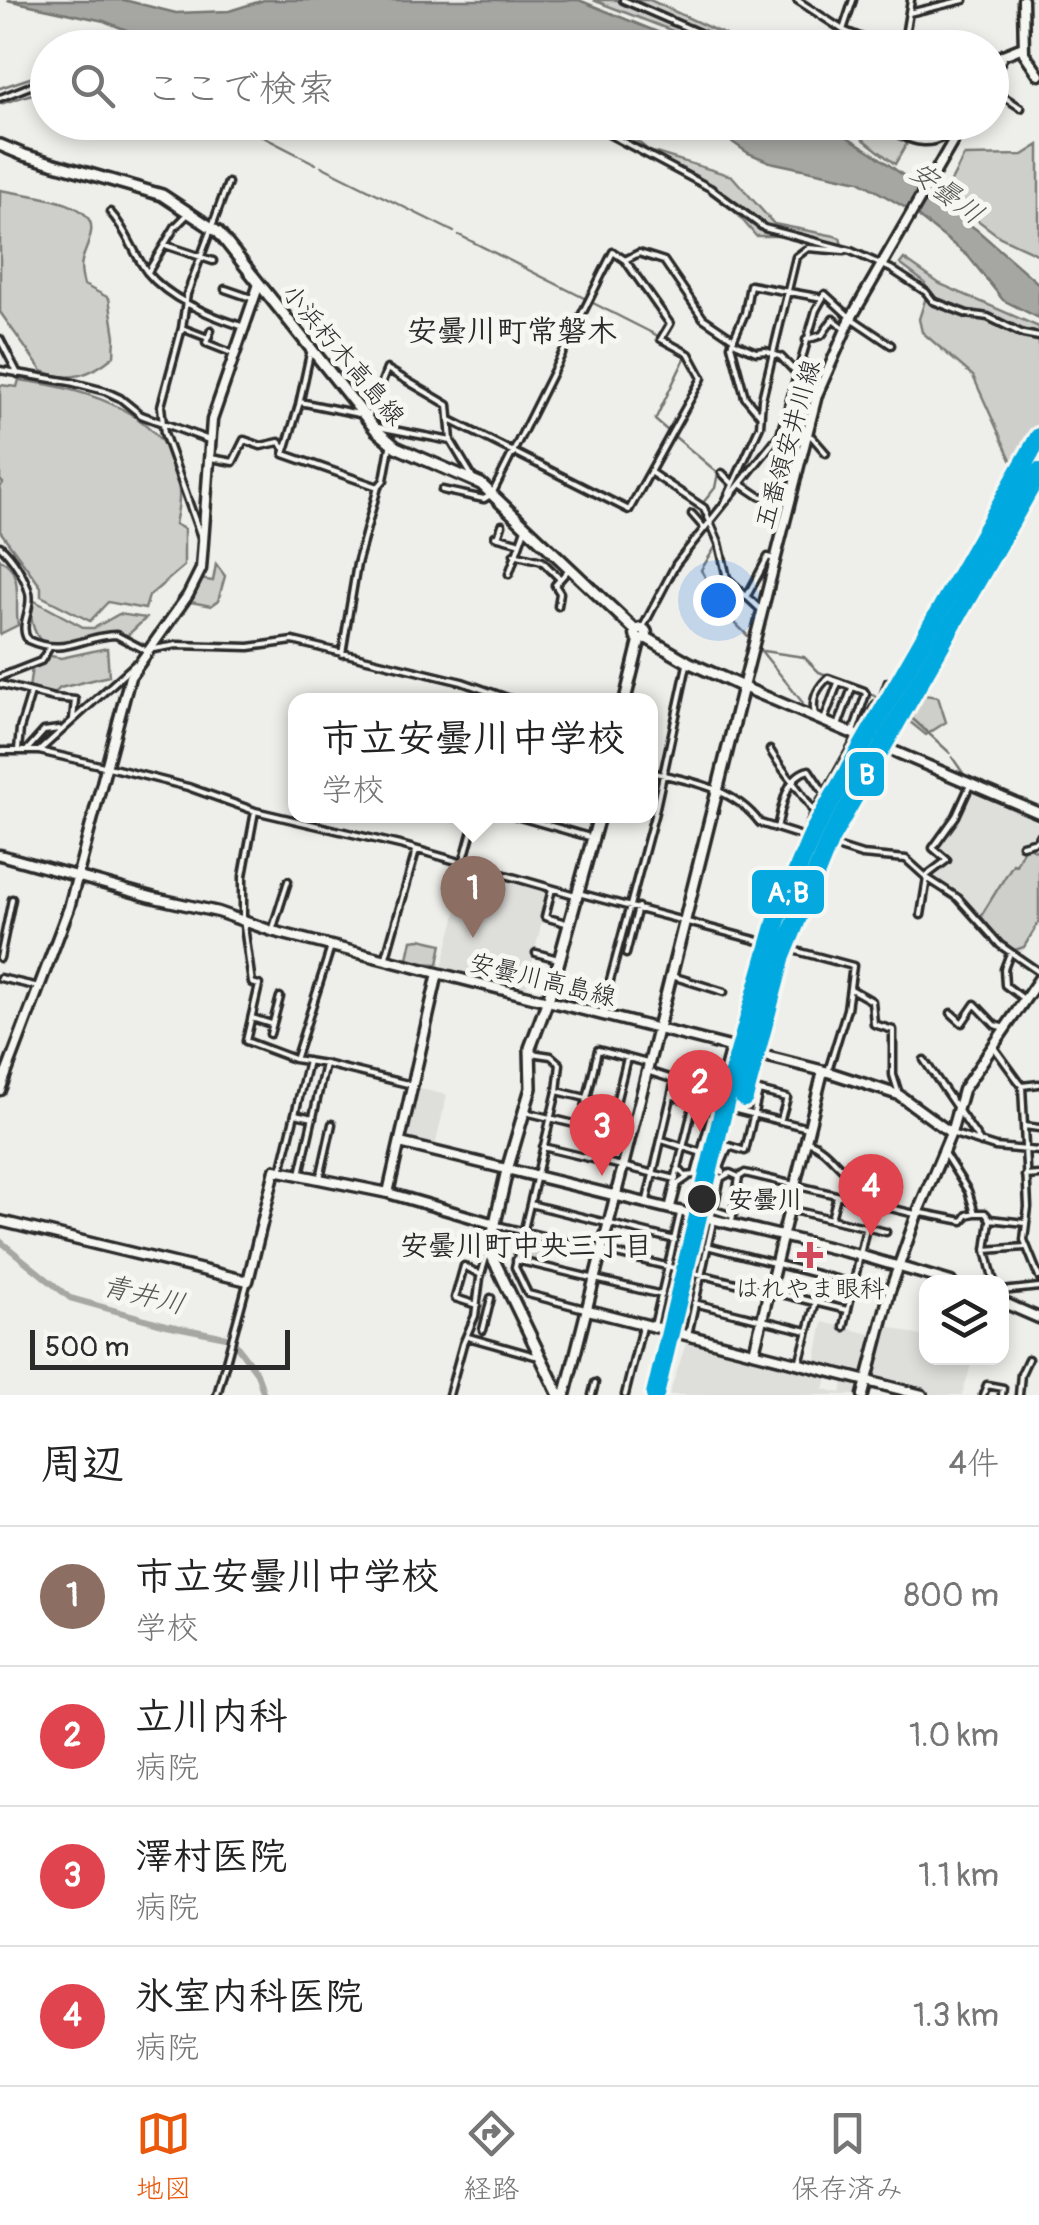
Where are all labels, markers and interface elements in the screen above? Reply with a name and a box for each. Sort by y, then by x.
search box [30,30,1009,140]
icon: search [65,58,120,113]
text: ここで検索 [145,65,335,113]
water label: 安曇川 [902,154,990,232]
street label: 小浜朽木高島線 [275,278,411,432]
district label: 安曇川町常磐木 [407,313,617,350]
street label: 五番領安井川線 [749,356,827,533]
your location [693,575,744,626]
popup [288,693,658,823]
text: 市立安曇川中学校 [321,715,625,763]
line badge: B [847,750,886,798]
text: B [859,758,875,793]
text: 学校 [321,770,385,810]
pin: 1 [440,856,506,938]
line badge: A;B [750,868,826,916]
text: A;B [767,876,809,911]
street label: 安曇川高島線 [466,947,619,1014]
pin: 2 [668,1050,732,1132]
pin: 3 [570,1094,634,1176]
pin: 4 [838,1154,904,1236]
marker: 安曇川 [685,1182,719,1216]
place label: 安曇川 [728,1185,803,1216]
district label: 安曇川町中央三丁目 [400,1229,652,1264]
marker: はれやま眼科 [797,1242,823,1268]
water label: 青井川 [99,1268,189,1323]
place label: はれやま眼科 [735,1274,885,1305]
map controls [919,1275,1009,1365]
button: layers [919,1275,1009,1365]
scale bar [30,1325,290,1370]
text: 500 m [45,1330,129,1365]
text: 周辺 [40,1439,124,1491]
text: 4件 [948,1444,999,1484]
text: 市立安曇川中学校 [135,1553,439,1601]
text: 1 [66,1576,79,1616]
text: 800 m [904,1576,999,1616]
text: 学校 [135,1608,199,1648]
text: 立川内科 [135,1693,287,1741]
text: 2 [64,1716,81,1756]
text: 1.0 km [909,1716,999,1756]
text: 病院 [135,1748,199,1788]
text: 澤村医院 [135,1833,287,1881]
text: 3 [64,1856,81,1896]
text: 1.1 km [918,1856,999,1896]
text: 病院 [135,1888,199,1928]
text: 氷室内科医院 [135,1973,363,2021]
text: 4 [63,1996,82,2036]
text: 1.3 km [913,1996,999,2036]
text: 病院 [135,2028,199,2068]
tab: 地図 [136,2106,192,2207]
tab: 経路 [463,2106,519,2207]
tab: 保存済み [791,2106,903,2207]

